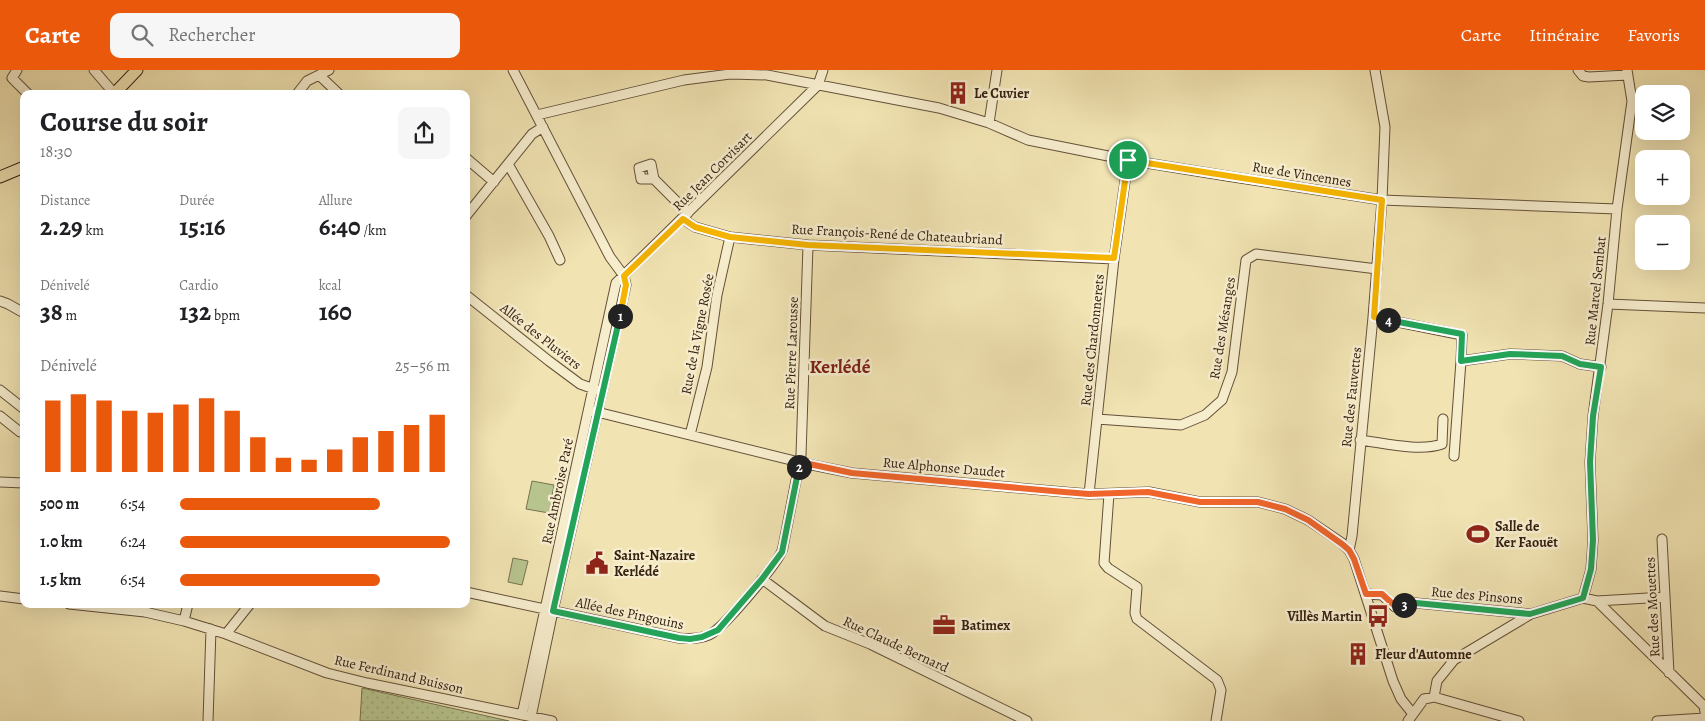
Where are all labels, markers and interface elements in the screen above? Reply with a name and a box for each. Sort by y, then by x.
search box [110,13,460,58]
text: Carte [25,19,80,51]
icon: search [128,21,156,49]
text: Rechercher [168,22,256,48]
text: Carte [1461,23,1501,47]
text: Itinéraire [1529,23,1600,47]
text: Favoris [1628,23,1680,47]
building icon: Le Cuvier [945,80,971,106]
place label: Le Cuvier [974,84,1030,103]
map controls [1635,85,1690,270]
button: layers [1635,85,1690,140]
text: Course du soir [40,103,208,141]
button: share [398,107,450,159]
street label: Rue Jean Corvisart [668,127,757,215]
pin [1107,139,1149,181]
text: 18:30 [40,141,72,163]
icon: arrive [1114,146,1142,174]
button: + [1635,150,1690,205]
street label: Rue de Vincennes [1251,157,1353,192]
text: Distance [40,191,90,210]
text: Durée [179,191,215,210]
text: Allure [319,191,352,210]
text: 2.29 [40,210,83,244]
text: 15:16 [179,210,226,244]
text: 6:40 [319,210,361,244]
button: − [1635,215,1690,270]
street label: Rue François-René de Chateaubriand [791,219,1004,250]
text: km [83,221,104,240]
text: /km [361,221,387,240]
street label: Rue Marcel Sembat [1580,235,1611,347]
street label: Rue de la Vigne Rosée [676,272,719,396]
street label: Rue des Chardonnerets [1076,273,1109,407]
street label: Rue des Mésanges [1205,275,1240,381]
text: Dénivelé [40,276,90,295]
text: Cardio [179,276,218,295]
text: kcal [319,276,341,295]
text: 38 [40,295,63,329]
text: 132 [179,295,211,329]
text: 160 [319,295,352,329]
street label: Rue Pierre Larousse [780,296,803,410]
street label: Allée des Pluviers [495,298,585,374]
pin: 1 [608,304,632,328]
text: m [63,306,77,325]
text: bpm [211,306,240,325]
text: 1 [618,307,623,326]
pin: 4 [1376,308,1400,332]
text: 4 [1385,311,1392,330]
street label: Rue des Fauvettes [1337,346,1366,448]
district label: Kerlédé [810,354,871,380]
text: Dénivelé [40,355,97,377]
text: 25–56 m [395,355,450,377]
street label: Rue Ambroise Paré [537,436,578,546]
street label: Rue Alphonse Daudet [882,453,1006,482]
pin: 2 [786,454,812,480]
text: 2 [796,458,803,477]
text: 500 m [40,493,79,515]
text: 6:54 [120,493,145,515]
place label: Salle de Ker Faouët [1495,517,1558,552]
sports icon: Salle de Ker Faouët [1465,521,1491,547]
text: 1.0 km [40,531,83,553]
text: 6:24 [120,531,146,553]
place label: Saint-Nazaire Kerlédé [614,546,696,581]
public building icon: Saint-Nazaire Kerlédé [584,550,610,576]
street label: Rue des Mouettes [1640,556,1665,658]
text: 1.5 km [40,569,81,591]
text: 6:54 [120,569,145,591]
street label: Rue des Pinsons [1430,582,1524,609]
pin: 3 [1392,592,1416,618]
street label: Allée des Pingouins [573,593,686,634]
text: 3 [1401,596,1408,615]
bus stop icon: Villès Martin [1365,603,1391,629]
place label: Villès Martin [1286,607,1362,626]
street label: Rue Claude Bernard [840,612,952,677]
office icon: Batimex [931,612,957,638]
place label: Batimex [961,616,1010,635]
building icon: Fleur d'Automne [1345,641,1371,667]
place label: Fleur d'Automne [1375,645,1472,664]
street label: Rue Ferdinand Buisson [332,650,466,699]

